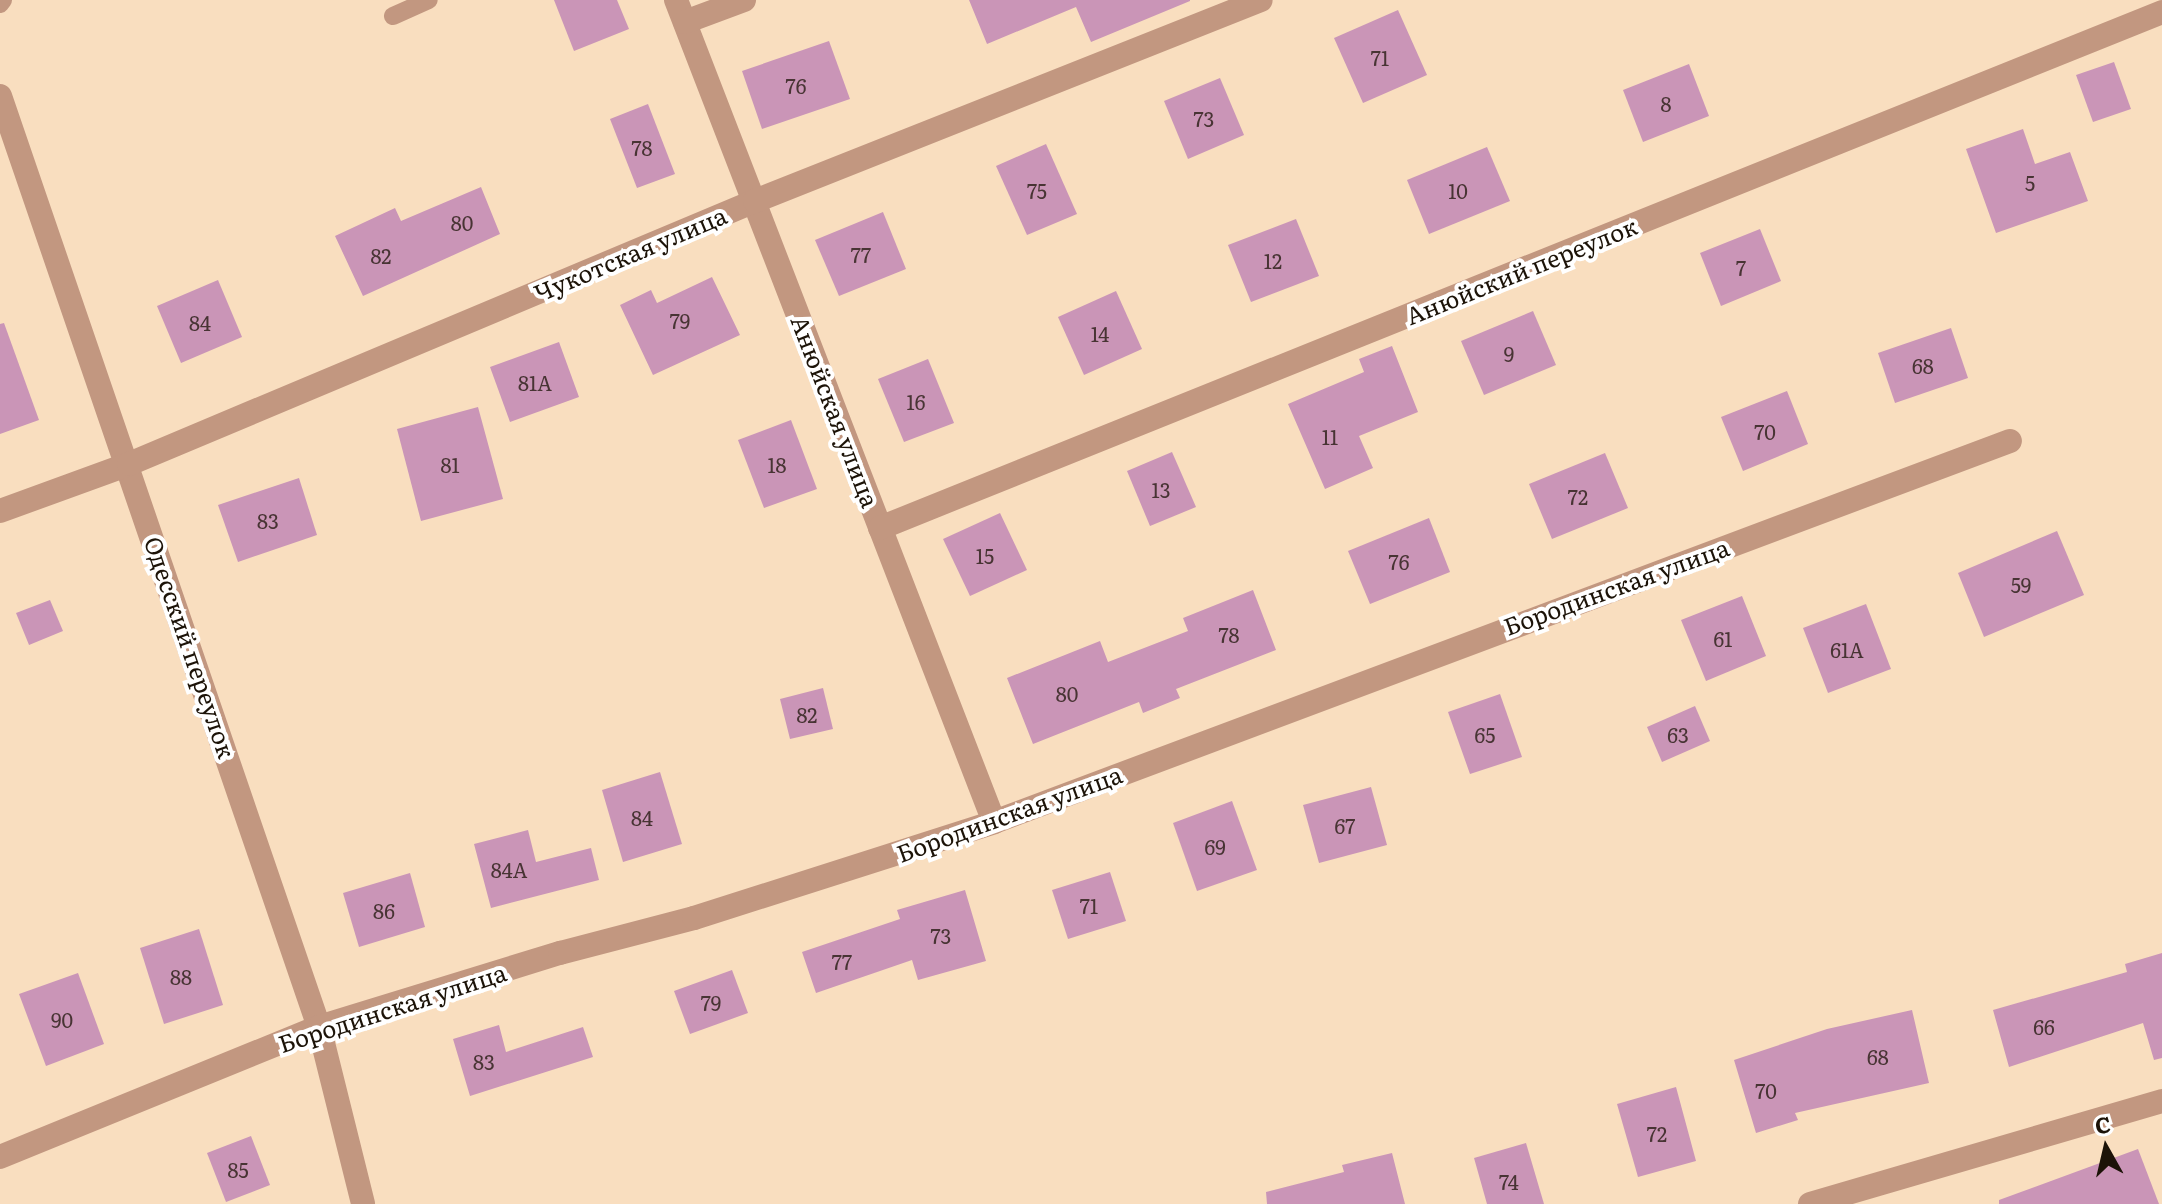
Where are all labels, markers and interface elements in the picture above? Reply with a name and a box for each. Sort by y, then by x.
house number: 71 [1371,45,1389,69]
house number: 76 [786,73,806,97]
house number: 8 [1660,91,1672,115]
house number: 73 [1194,106,1214,130]
house number: 78 [631,135,653,159]
house number: 5 [2025,170,2035,194]
house number: 75 [1027,178,1047,202]
house number: 10 [1448,178,1468,202]
street label: Чукотская улица [529,199,731,307]
house number: 80 [451,210,473,234]
street label: Анюйский переулок [1401,210,1641,330]
house number: 77 [851,242,871,266]
house number: 82 [371,243,391,267]
house number: 12 [1264,248,1282,272]
house number: 7 [1736,255,1746,279]
house number: 79 [670,308,690,332]
house number: 84 [189,310,211,334]
street label: Анюйская улица [786,311,886,511]
house number: 14 [1091,321,1109,345]
house number: 9 [1504,341,1514,365]
house number: 68 [1912,353,1934,377]
house number: 81А [518,370,552,394]
house number: 16 [907,389,925,413]
house number: 70 [1754,419,1776,443]
house number: 11 [1322,424,1338,448]
house number: 81 [440,452,460,476]
house number: 18 [767,452,787,476]
house number: 13 [1152,477,1170,501]
house number: 72 [1568,484,1588,508]
house number: 83 [257,508,279,532]
street label: Бородинская улица [1499,532,1733,640]
street label: Одесский переулок [140,533,242,761]
house number: 15 [976,543,994,567]
house number: 76 [1389,549,1409,573]
house number: 59 [2011,572,2031,596]
house number: 78 [1218,622,1240,646]
house number: 61 [1714,626,1732,650]
house number: 61А [1830,637,1864,661]
house number: 80 [1056,681,1078,705]
house number: 82 [797,702,817,726]
house number: 65 [1475,722,1495,746]
house number: 63 [1667,722,1689,746]
street label: Бородинская улица [892,759,1126,867]
house number: 84 [631,805,653,829]
house number: 67 [1335,813,1355,837]
house number: 69 [1204,834,1226,858]
house number: 84А [491,857,527,881]
house number: 71 [1080,893,1098,917]
house number: 86 [373,898,395,922]
house number: 73 [931,923,951,947]
house number: 77 [832,949,852,973]
street label: Бородинская улица [274,957,510,1057]
house number: 88 [170,964,192,988]
house number: 79 [701,990,721,1014]
house number: 90 [51,1007,73,1031]
house number: 66 [2033,1014,2055,1038]
house number: 68 [1867,1044,1889,1068]
house number: 83 [473,1049,495,1073]
house number: 70 [1755,1078,1777,1102]
text: С [2093,1106,2113,1141]
north arrow [2066,1108,2146,1188]
house number: 72 [1647,1121,1667,1145]
house number: 85 [227,1157,249,1181]
house number: 74 [1499,1169,1519,1193]

